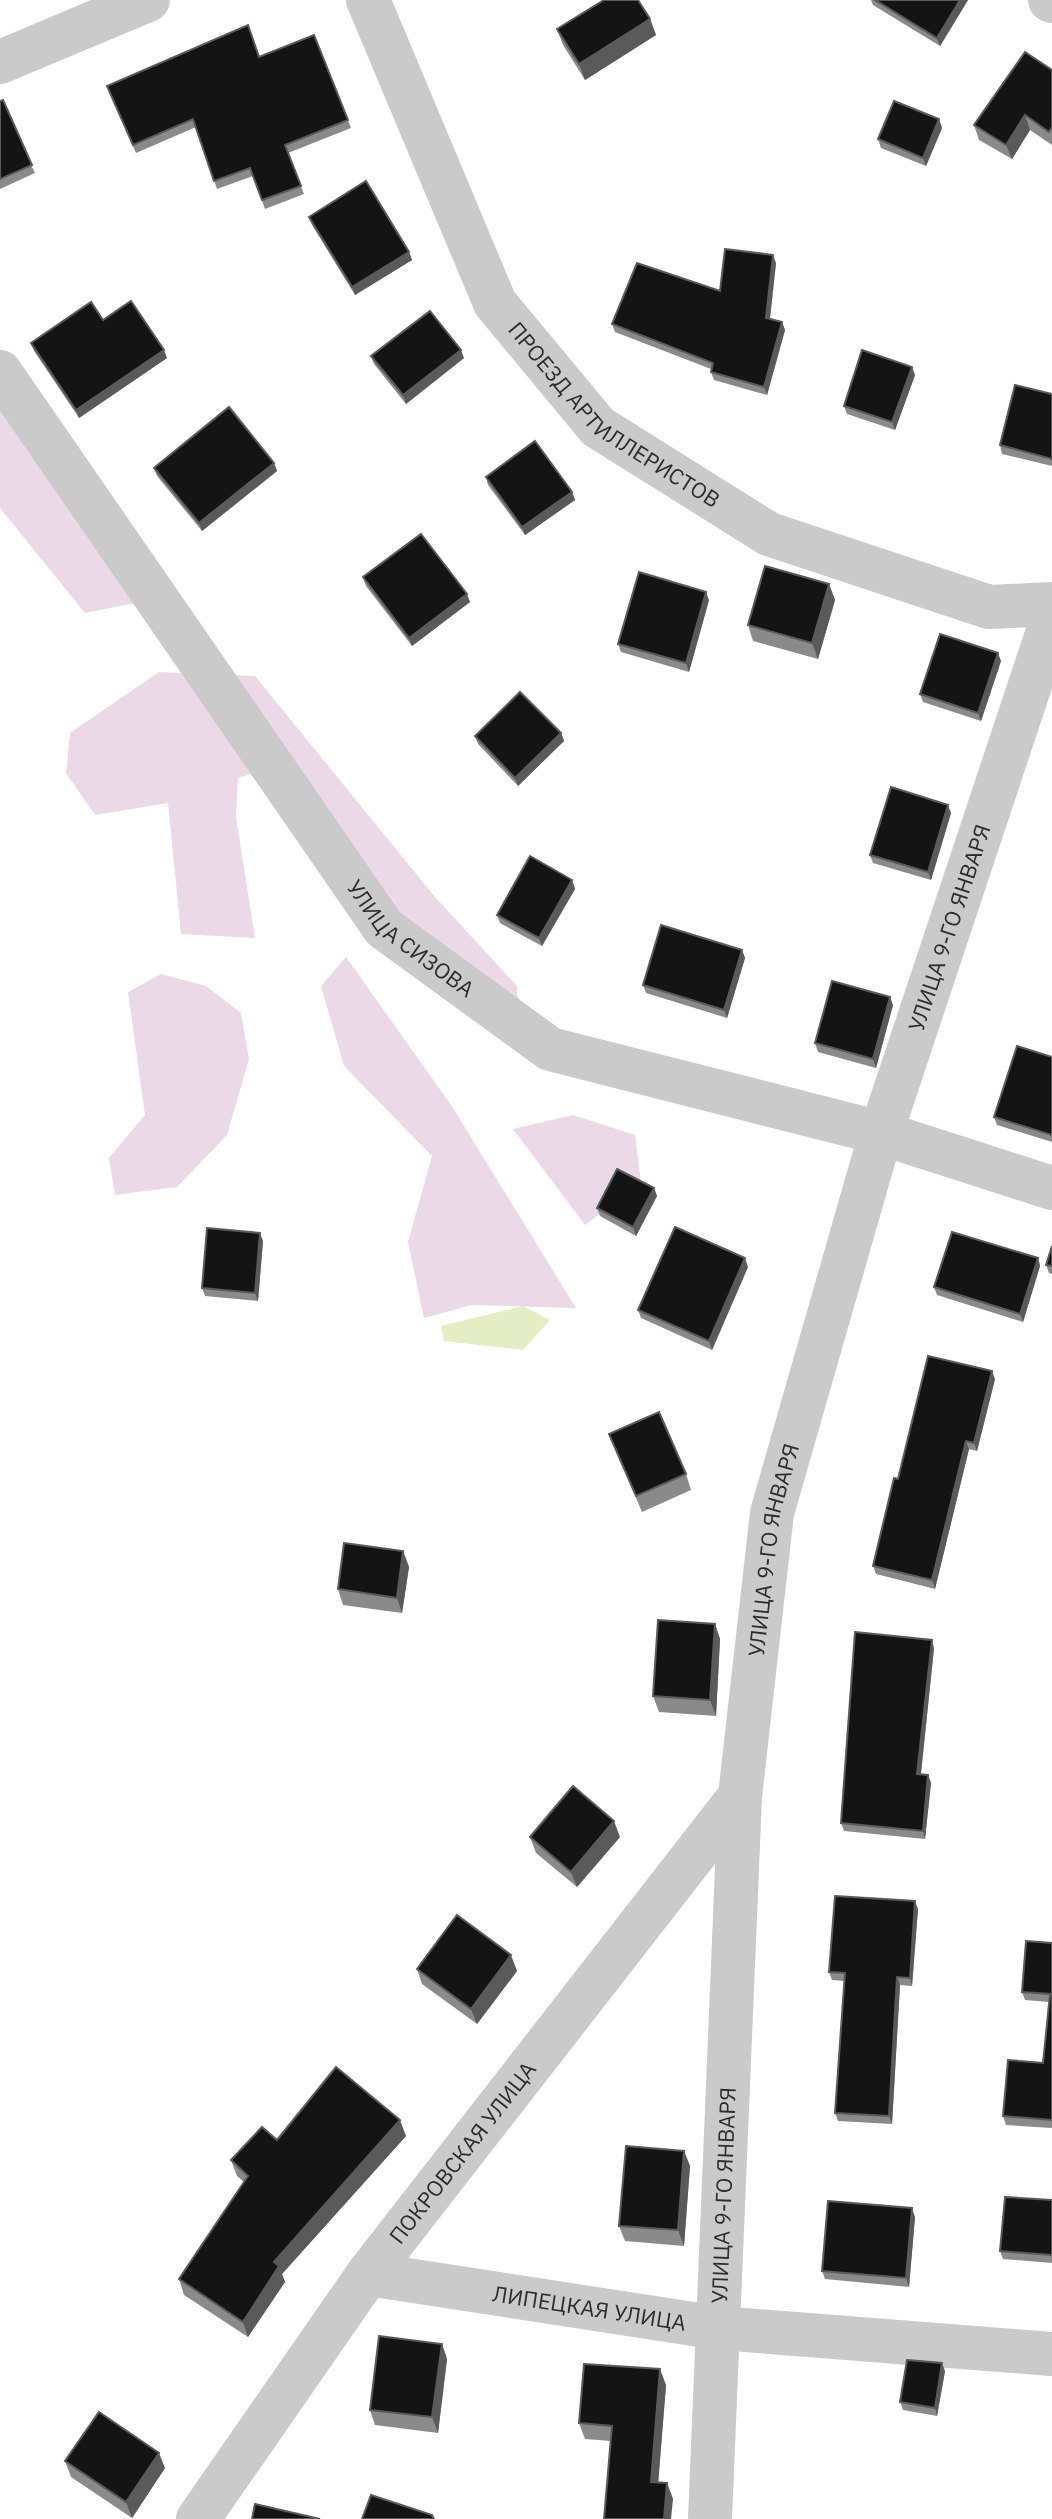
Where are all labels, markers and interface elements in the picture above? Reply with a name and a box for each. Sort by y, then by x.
street label: ПРОЕЗД АРТИЛЛЕРИСТОВ [502,315,726,514]
street label: УЛИЦА 9-ГО ЯНВАРЯ [901,820,997,1035]
street label: УЛИЦА СИЗОВА [341,874,480,1003]
street label: УЛИЦА 9-ГО ЯНВАРЯ [741,1440,805,1658]
street label: ПОКРОВСКАЯ УЛИЦА [382,2055,542,2249]
street label: УЛИЦА 9-ГО ЯНВАРЯ [704,2087,742,2304]
street label: ЛИПЕЦКАЯ УЛИЦА [491,2278,688,2337]

